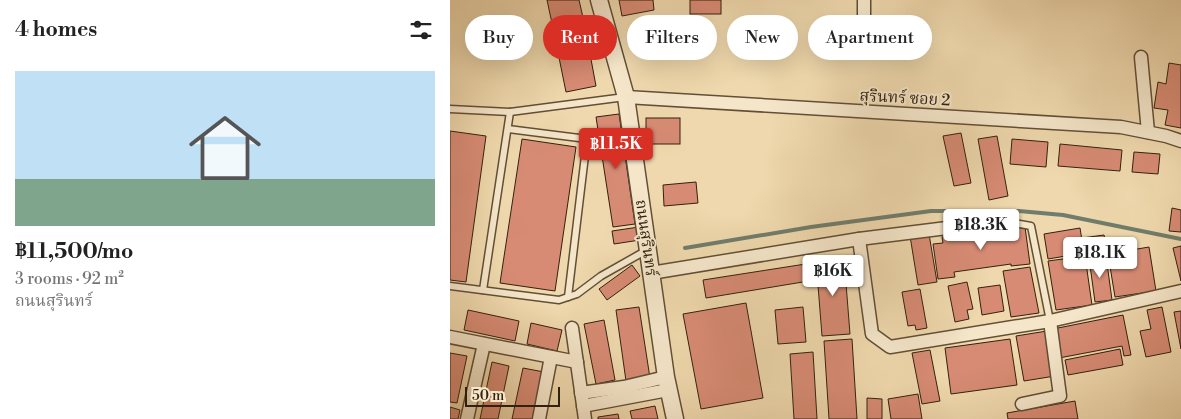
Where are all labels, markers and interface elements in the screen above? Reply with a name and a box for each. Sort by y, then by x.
chip: Buy [465,15,533,60]
chip: Rent [543,15,617,60]
chip: Filters [627,15,717,60]
chip: New [727,15,798,60]
chip: Apartment [808,15,932,60]
icon: filters [407,16,435,44]
text: 4 homes [15,17,97,43]
street label: สุรินทร์ ซอย 2 [859,86,951,111]
icon: home [180,103,270,193]
pin: ฿11.5K [575,128,657,170]
text: ฿11.5K [590,134,642,154]
street label: ถนนสุรินทร์ [630,198,661,279]
pin: ฿18.3K [940,208,1022,251]
text: ฿18.3K [954,215,1008,235]
pin: ฿18.1K [1059,236,1141,279]
text: ฿11,500/mo [15,239,133,265]
text: ฿18.1K [1074,243,1126,263]
pin: ฿16K [803,254,863,297]
text: ฿16K [813,261,853,281]
text: 3 rooms · 92 m² [15,269,124,289]
text: ถนนสุรินทร์ [15,291,93,311]
scale bar [465,384,560,407]
text: 50 m [472,387,504,405]

